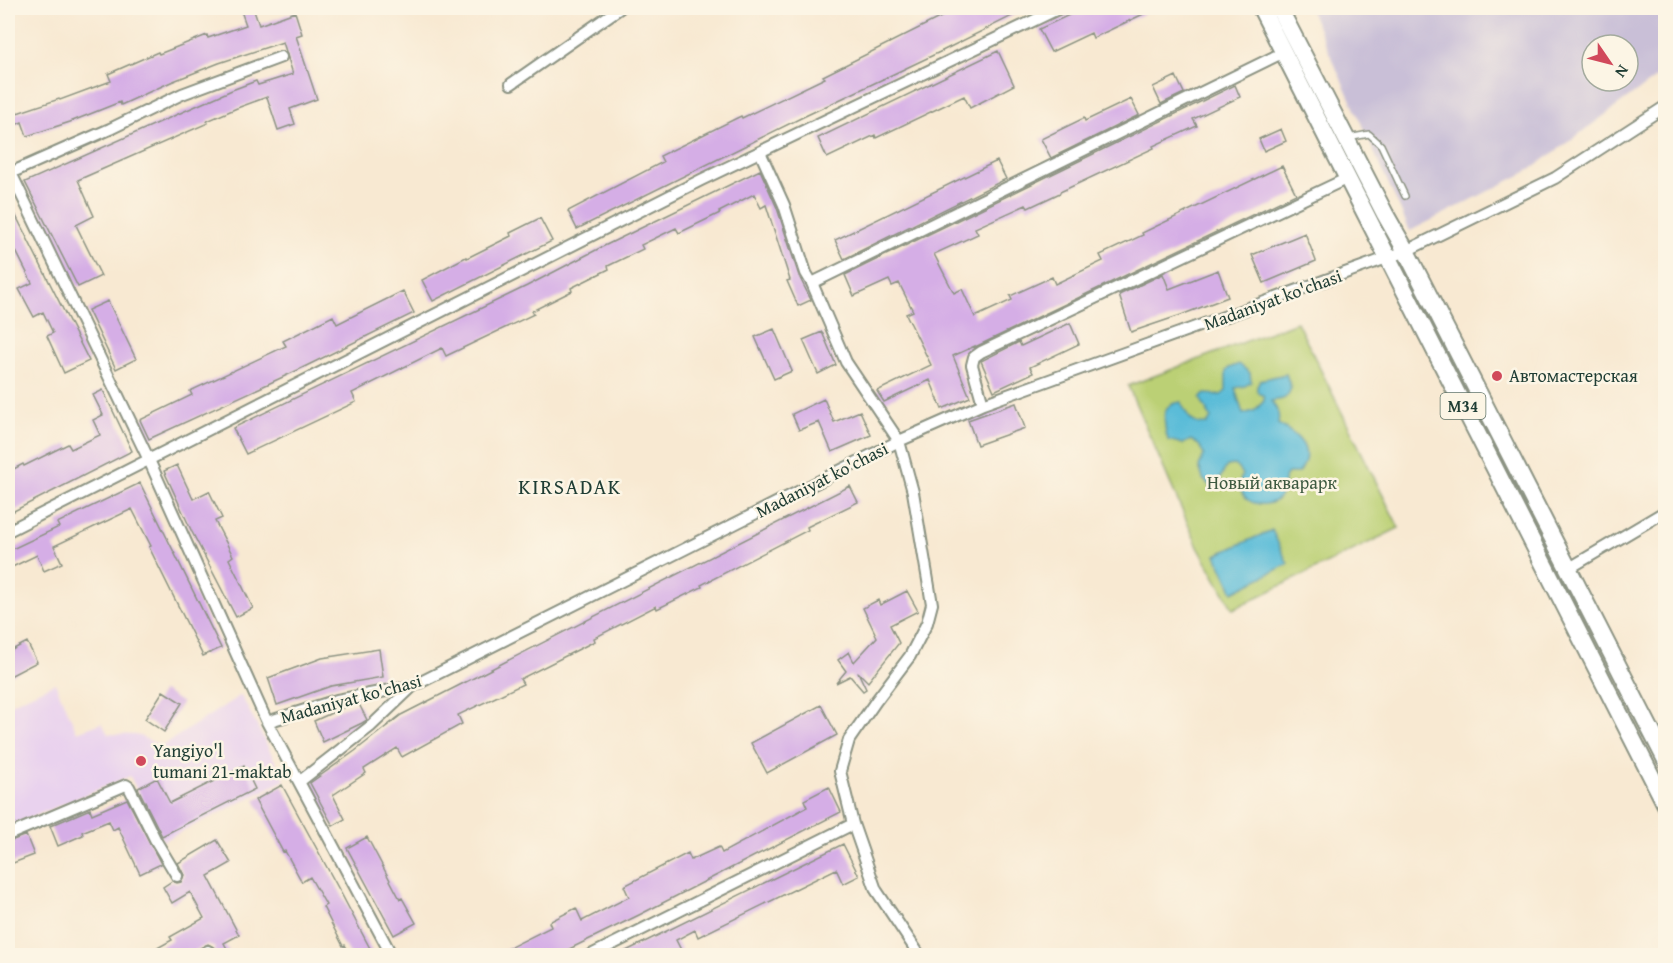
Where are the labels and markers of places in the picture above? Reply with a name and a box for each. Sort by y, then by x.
place label: Автомастерская [1509,362,1638,389]
marker: Автомастерская [1490,369,1504,383]
place label: Yangiyo'l tumani 21-maktab [153,737,291,785]
marker: Yangiyo'l tumani 21-maktab [134,754,148,768]

